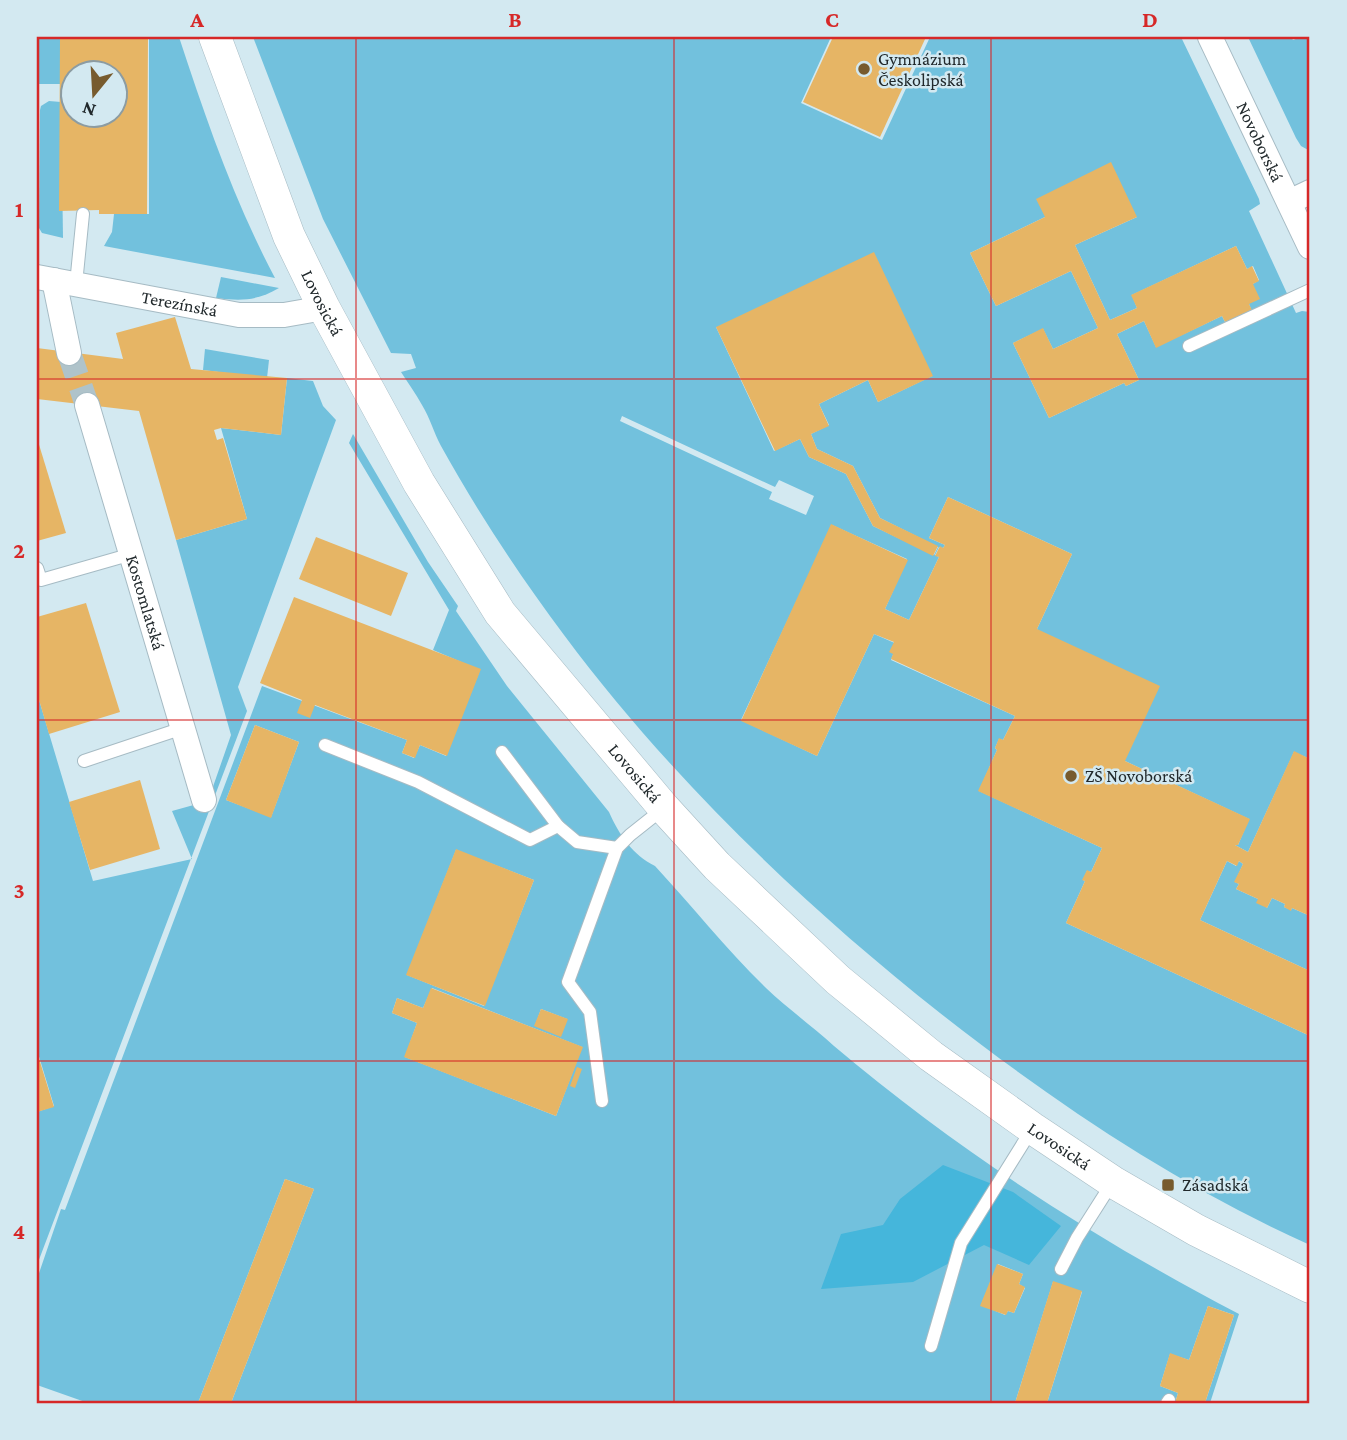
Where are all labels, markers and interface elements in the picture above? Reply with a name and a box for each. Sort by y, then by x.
text: A [189,6,204,32]
text: B [508,6,522,32]
text: C [825,6,839,32]
text: D [1142,6,1158,32]
place label: Gymnázium Českolipská [878,49,967,90]
north arrow [60,60,130,130]
marker: Gymnázium Českolipská [856,61,872,77]
text: N [79,98,98,122]
street label: Novoborská [1232,99,1287,185]
text: 1 [15,196,24,222]
street label: Lovosická [297,267,347,339]
street label: Terezínská [140,287,219,321]
text: 2 [13,537,25,563]
street label: Kostomlatská [122,553,169,652]
street label: Lovosická [604,740,665,807]
place label: ZŠ Novoborská [1085,766,1192,786]
marker: ZŠ Novoborská [1063,768,1079,784]
text: 3 [13,877,25,903]
street label: Lovosická [1024,1118,1094,1174]
place label: Zásadská [1182,1175,1248,1195]
marker: Zásadská [1160,1177,1176,1193]
text: 4 [13,1218,25,1244]

